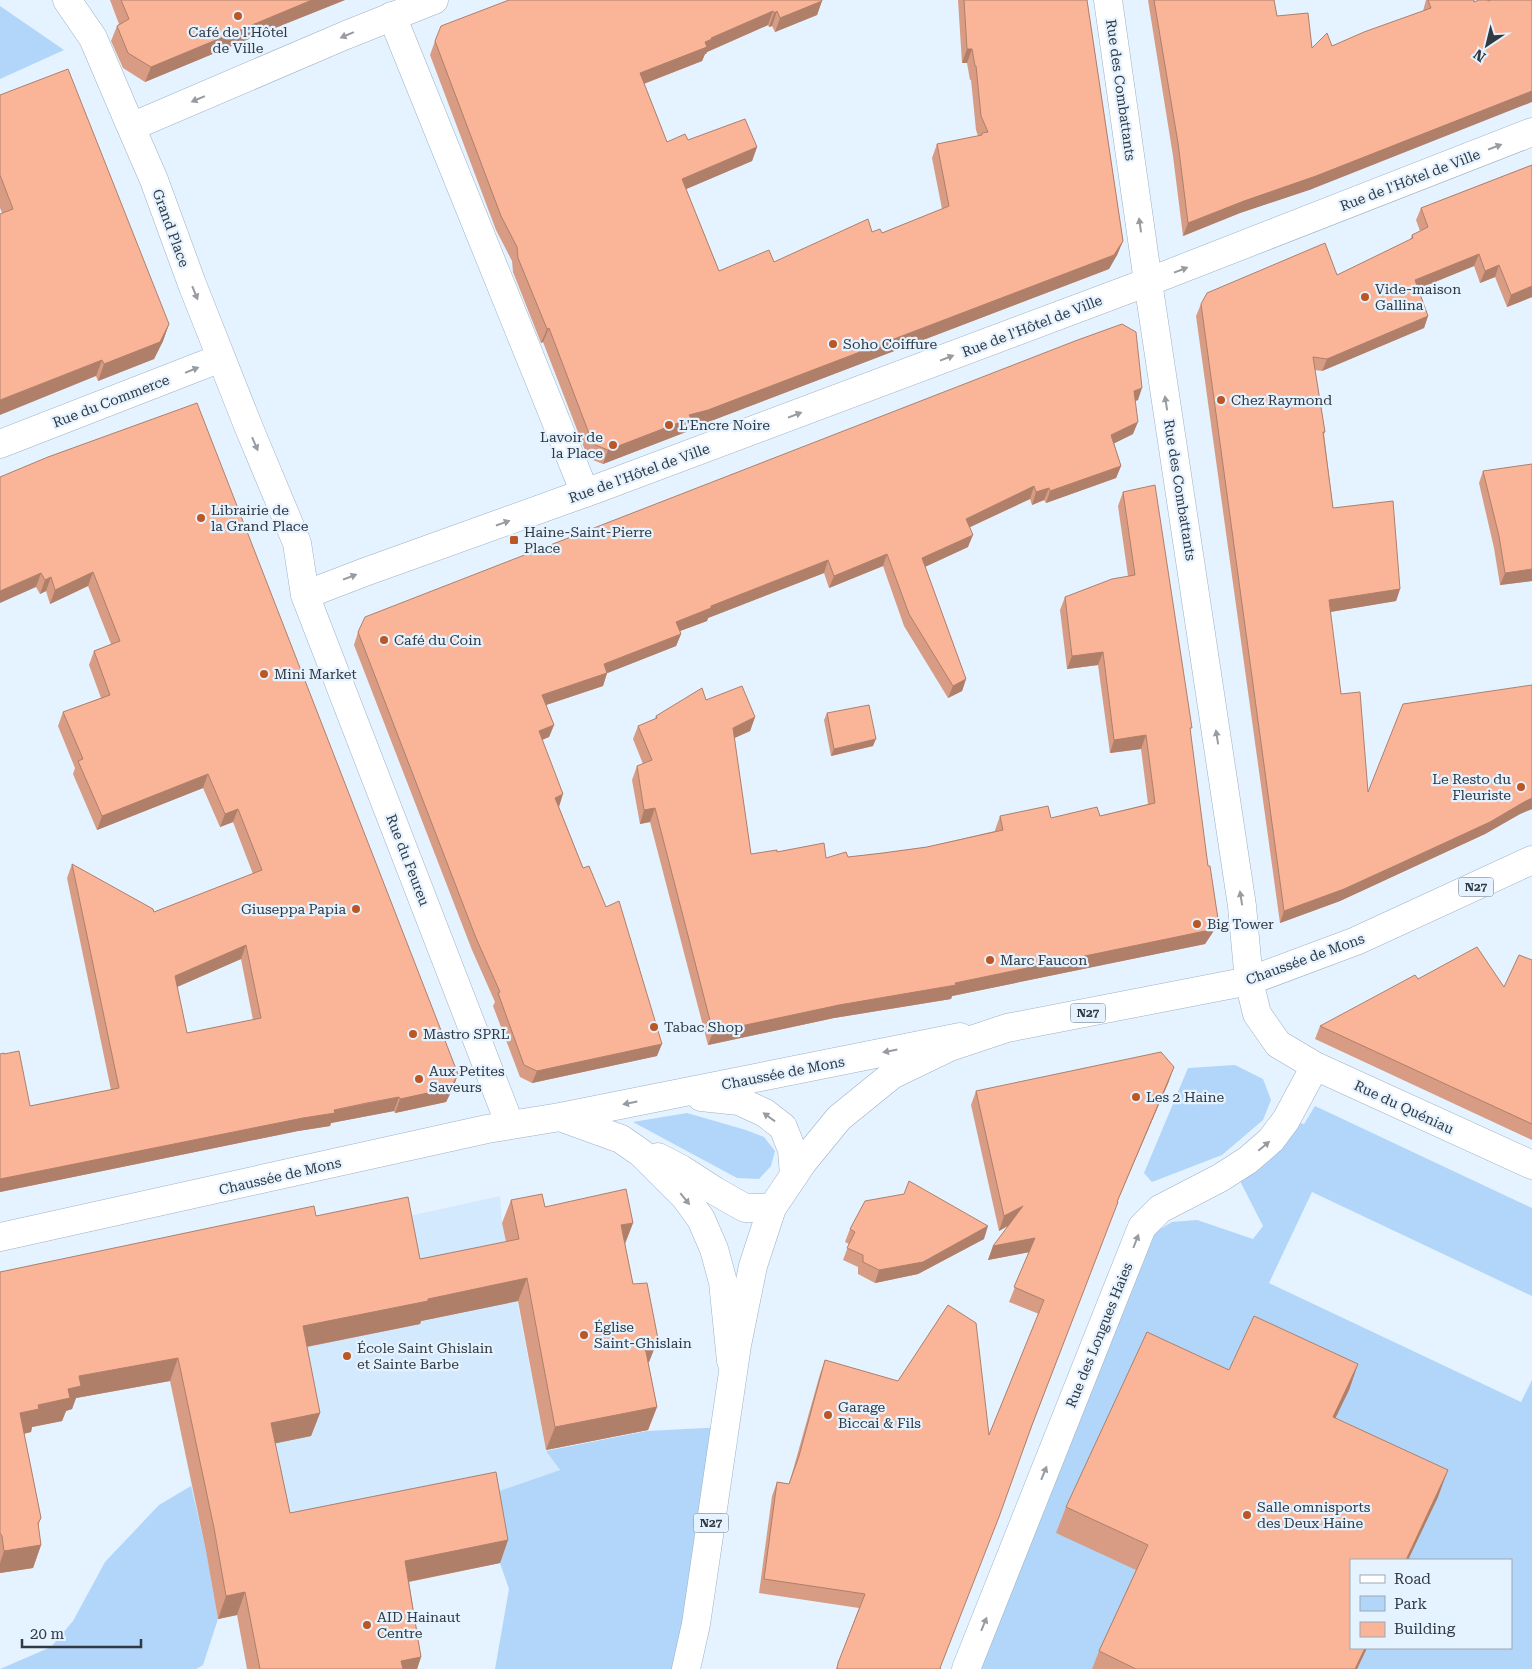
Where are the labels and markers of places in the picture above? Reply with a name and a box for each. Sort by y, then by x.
marker: Café de l'Hôtel de Ville [232,10,244,22]
place label: Café de l'Hôtel de Ville [188,24,288,56]
place label: Vide-maison Gallina [1375,281,1461,313]
marker: Vide-maison Gallina [1359,291,1371,303]
place label: Soho Coiffure [843,336,937,352]
marker: Soho Coiffure [827,338,839,350]
place label: Chez Raymond [1231,392,1332,408]
marker: Chez Raymond [1215,394,1227,406]
place label: L'Encre Noire [679,417,770,433]
marker: L'Encre Noire [663,419,675,431]
place label: Lavoir de la Place [540,429,603,461]
marker: Lavoir de la Place [607,439,619,451]
place label: Librairie de la Grand Place [211,502,309,534]
marker: Librairie de la Grand Place [195,512,207,524]
place label: Haine-Saint-Pierre Place [524,524,652,556]
marker: Haine-Saint-Pierre Place [508,534,520,546]
place label: Café du Coin [394,632,482,648]
marker: Café du Coin [378,634,390,646]
place label: Mini Market [274,666,357,682]
marker: Mini Market [258,668,270,680]
place label: Le Resto du Fleuriste [1432,771,1511,803]
marker: Le Resto du Fleuriste [1515,781,1527,793]
place label: Giuseppa Papia [241,901,346,917]
marker: Giuseppa Papia [350,903,362,915]
place label: Big Tower [1207,916,1274,932]
marker: Big Tower [1191,918,1203,930]
place label: Marc Faucon [1000,952,1087,968]
marker: Marc Faucon [984,954,996,966]
place label: Tabac Shop [664,1019,743,1035]
marker: Tabac Shop [648,1021,660,1033]
place label: Mastro SPRL [423,1026,510,1042]
marker: Mastro SPRL [407,1028,419,1040]
place label: Aux Petites Saveurs [429,1063,505,1095]
marker: Aux Petites Saveurs [413,1073,425,1085]
place label: Les 2 Haine [1146,1089,1225,1105]
marker: Les 2 Haine [1130,1091,1142,1103]
place label: Église Saint-Ghislain [594,1319,692,1351]
marker: Église Saint-Ghislain [578,1329,590,1341]
place label: École Saint Ghislain et Sainte Barbe [357,1340,493,1372]
marker: École Saint Ghislain et Sainte Barbe [341,1350,353,1362]
place label: Garage Biccai & Fils [838,1399,921,1431]
marker: Garage Biccai & Fils [822,1409,834,1421]
place label: Salle omnisports des Deux Haine [1257,1499,1371,1531]
marker: Salle omnisports des Deux Haine [1241,1509,1253,1521]
place label: AID Hainaut Centre [377,1609,460,1641]
marker: AID Hainaut Centre [361,1619,373,1631]

